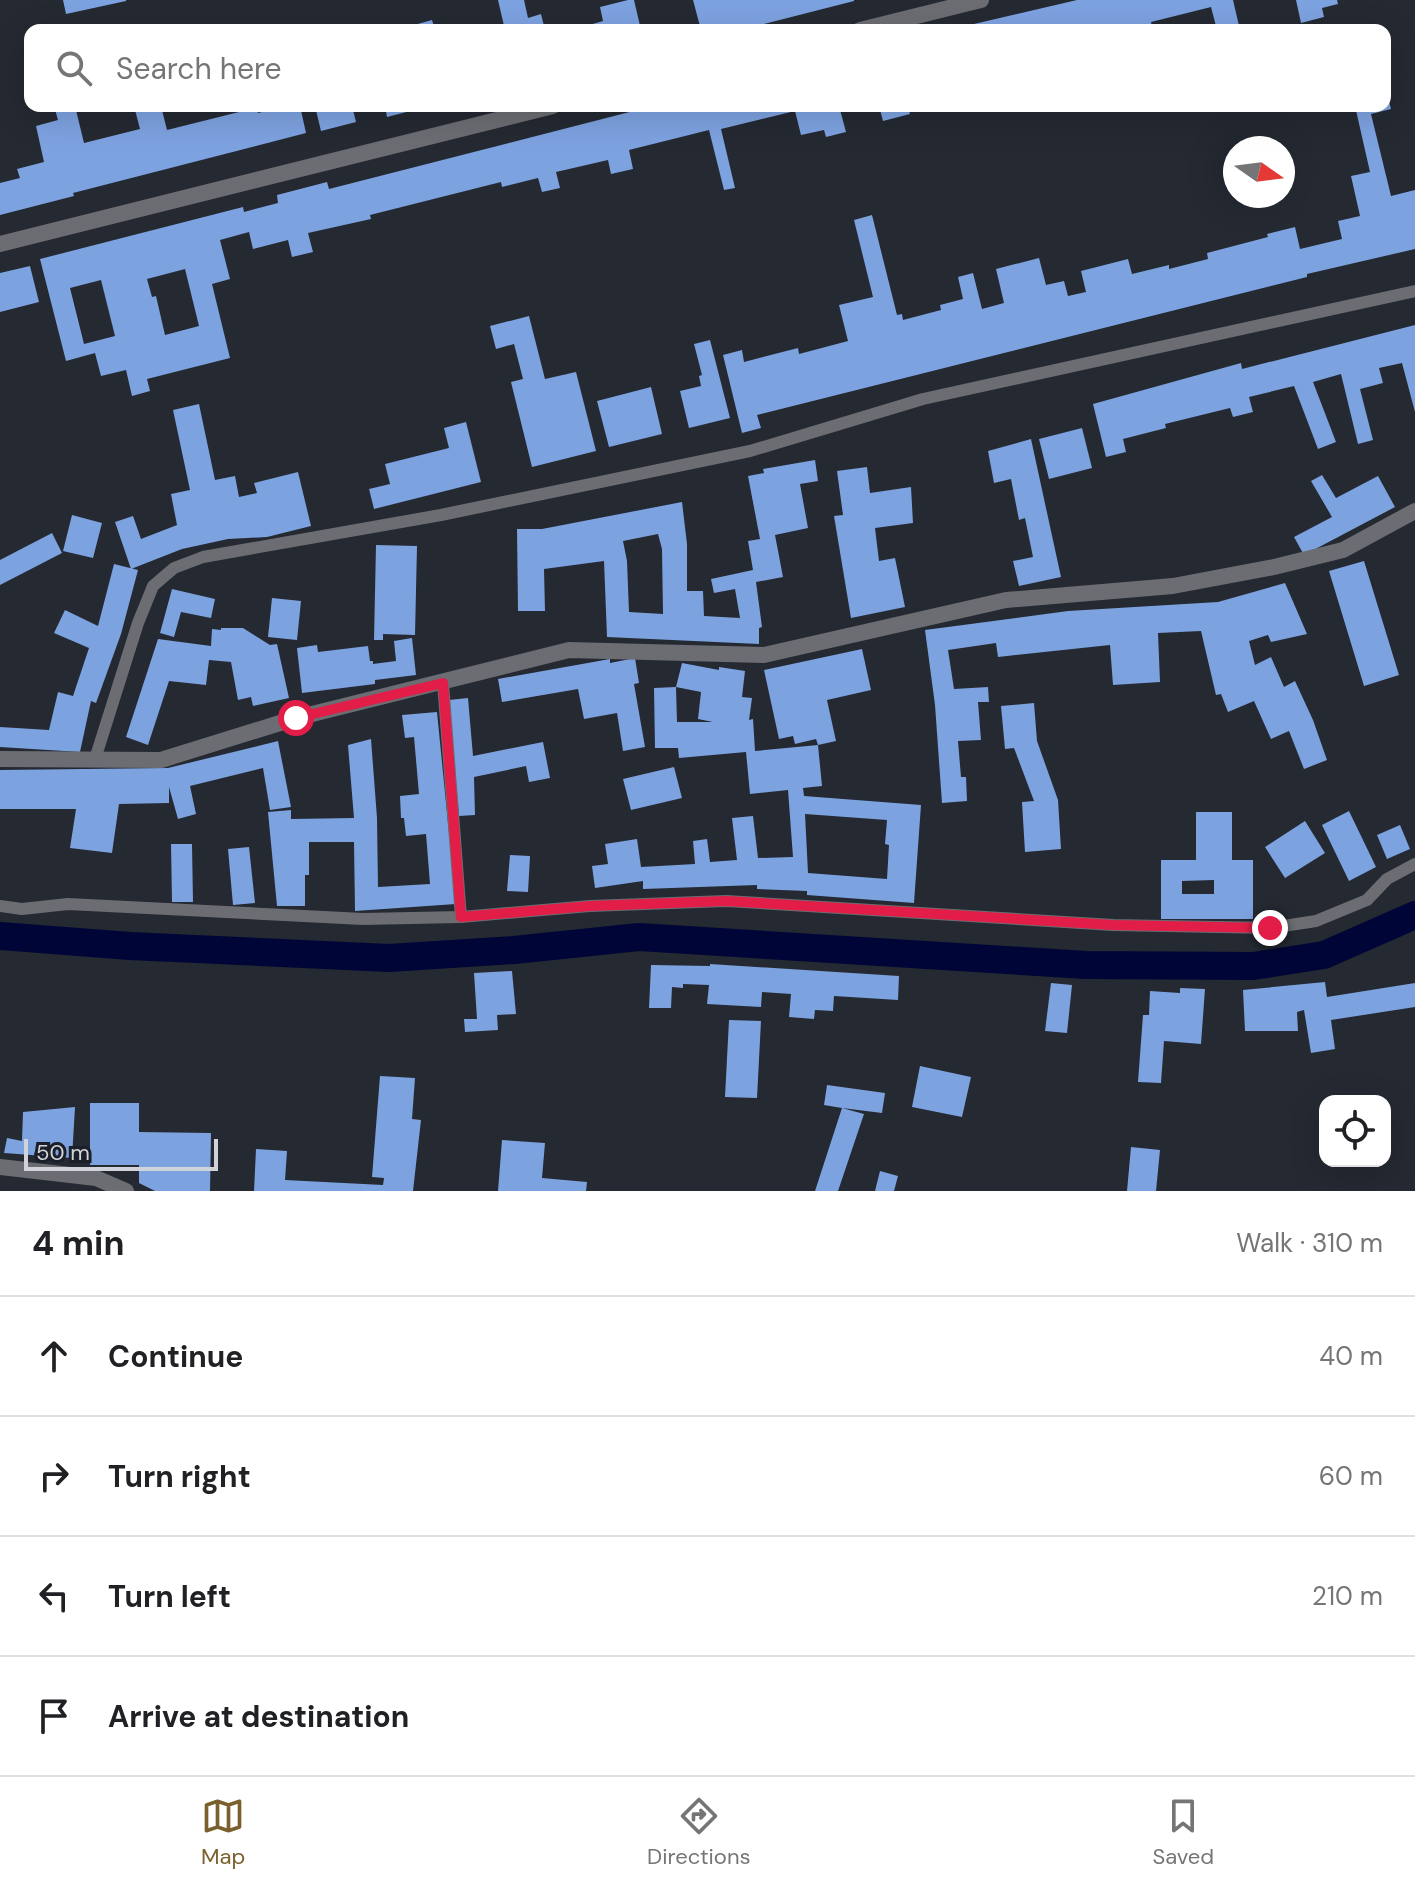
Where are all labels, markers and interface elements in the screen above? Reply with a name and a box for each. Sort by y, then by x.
search box [24,24,1391,112]
icon: search [52,46,96,90]
text: Search here [116,49,282,88]
north arrow [1223,136,1295,208]
route start [278,700,314,736]
route end [1252,910,1288,946]
map controls [1319,1095,1391,1167]
button: locate [1319,1095,1391,1167]
scale bar [24,1135,218,1171]
text: 50 m [36,1138,90,1167]
text: 4 min [32,1221,124,1266]
text: Walk · 310 m [1236,1226,1383,1260]
icon: ahead [32,1334,76,1378]
text: Continue [108,1337,243,1376]
text: 40 m [1319,1339,1383,1373]
icon: right [32,1454,76,1498]
text: Turn right [108,1457,251,1496]
text: 60 m [1319,1459,1383,1493]
icon: left [32,1574,76,1618]
text: Turn left [108,1577,231,1616]
text: 210 m [1312,1579,1383,1613]
icon: arrive [32,1694,76,1738]
text: Arrive at destination [108,1697,409,1736]
tab: Map [201,1794,245,1871]
tab: Directions [647,1794,751,1871]
tab: Saved [1152,1794,1214,1871]

